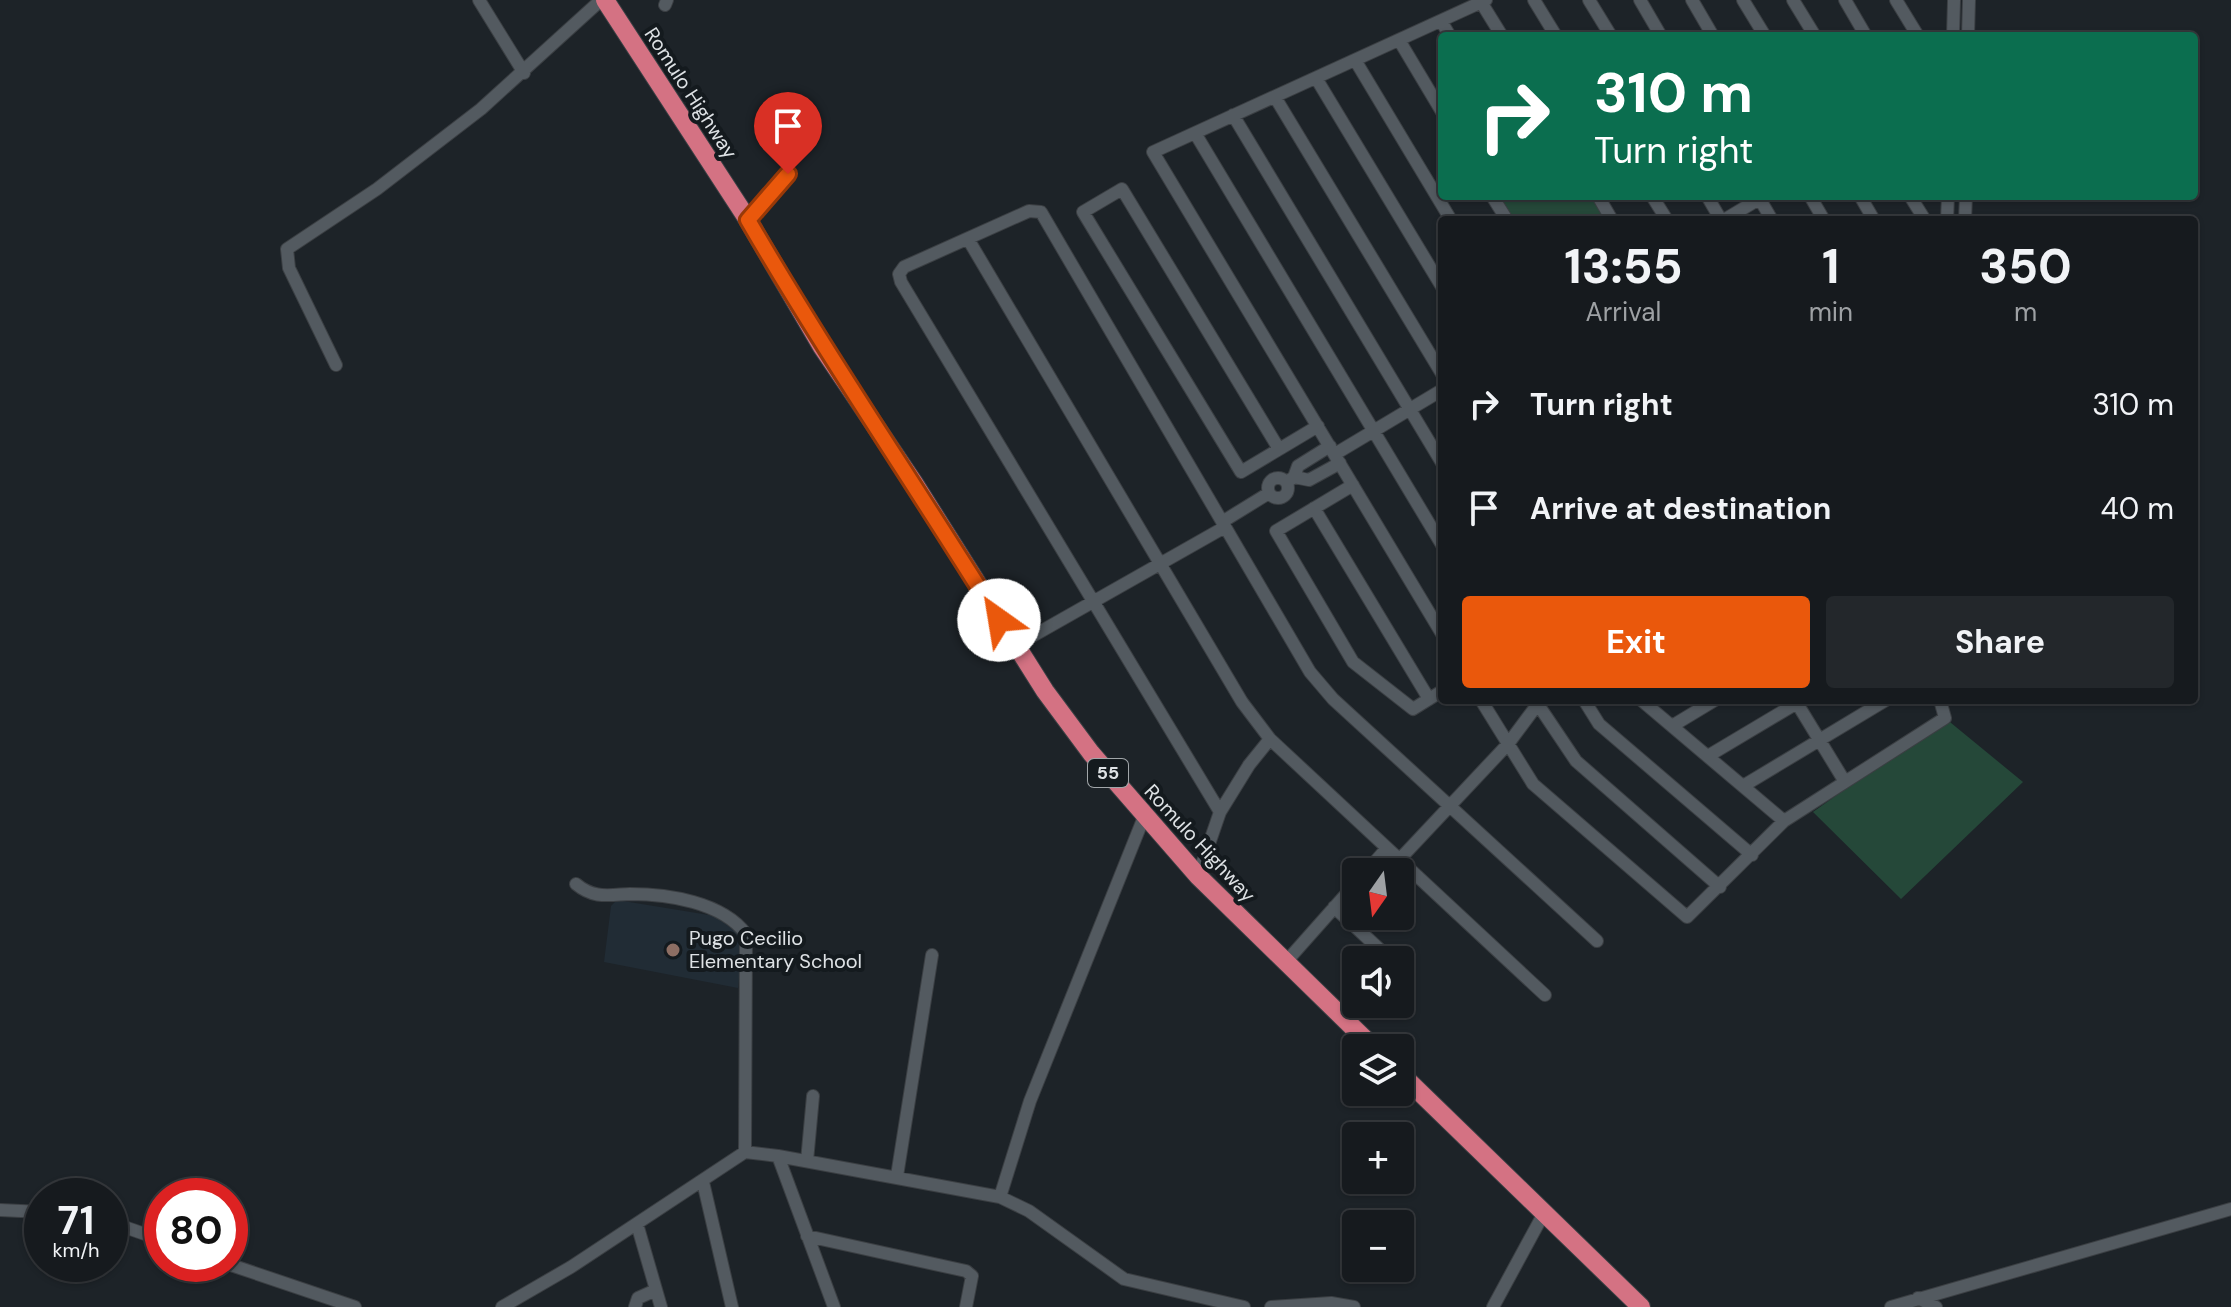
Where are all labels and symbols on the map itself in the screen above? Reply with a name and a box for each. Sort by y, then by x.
street label: Romulo Highway [639,22,743,164]
pin [754,92,822,174]
position arrow [957,578,1041,662]
road number: 55 [1088,759,1128,787]
street label: Romulo Highway [1139,779,1261,907]
north arrow [1342,858,1414,930]
place label: Pugo Cecilio Elementary School [689,925,862,974]
marker: Pugo Cecilio Elementary School [664,941,682,959]
speed limit sign: 80 [144,1178,248,1282]

